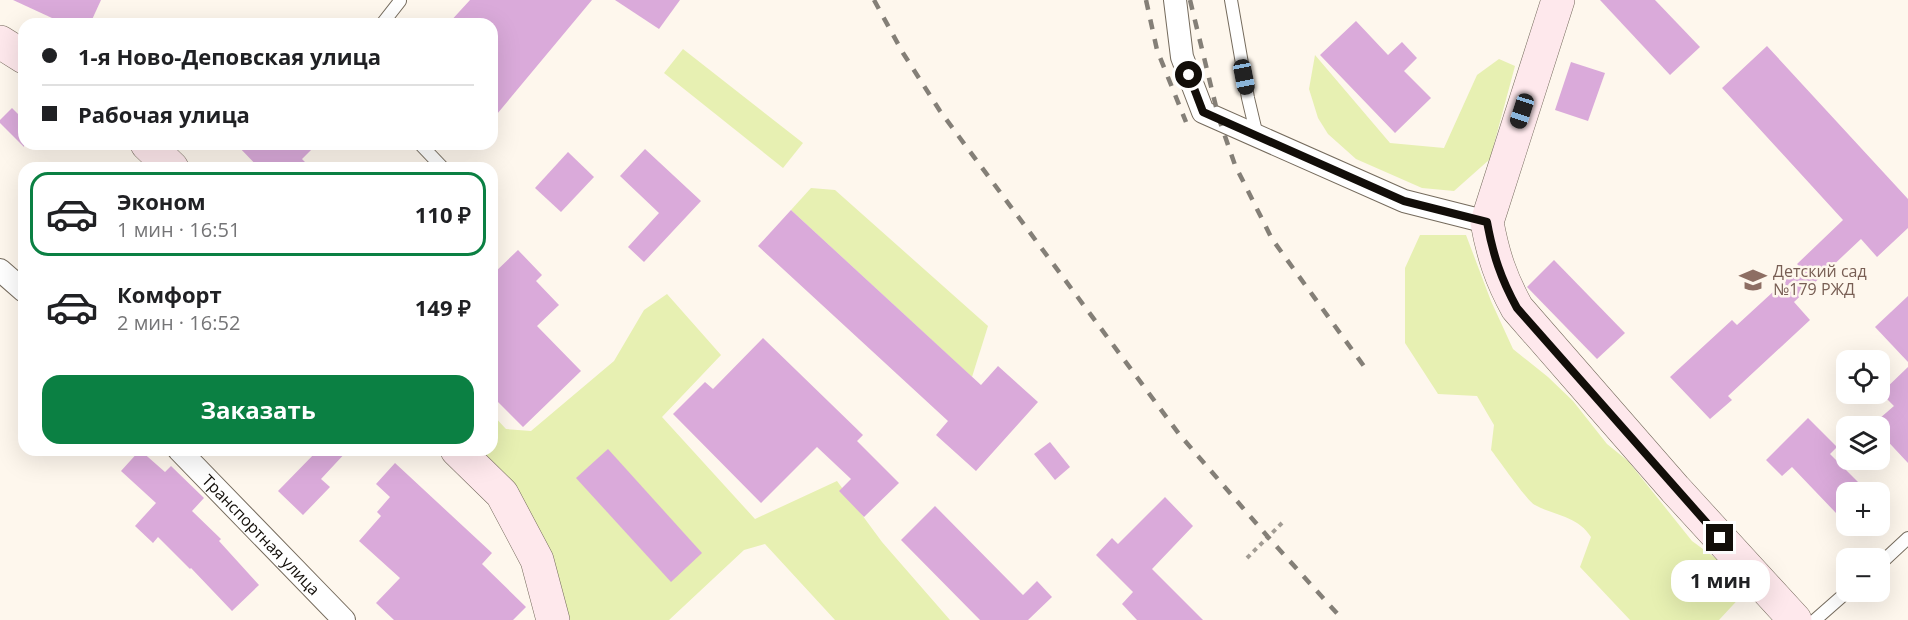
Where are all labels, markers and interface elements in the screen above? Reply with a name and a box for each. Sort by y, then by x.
text: 1-я Ново-Деповская улица [78,41,381,71]
car [1232,58,1256,96]
route start [1175,61,1202,88]
car [1508,91,1536,131]
text: Рабочая улица [78,99,250,129]
text: Эконом [117,186,206,216]
icon: car [45,187,99,241]
text: 110 ₽ [415,199,471,229]
text: 1 мин · 16:51 [117,216,240,243]
place label: Детский сад №179 РЖД [1773,260,1867,300]
school or university icon: Детский сад №179 РЖД [1738,265,1768,295]
text: Комфорт [117,279,222,309]
icon: car [45,280,99,334]
text: 149 ₽ [415,292,471,322]
text: 2 мин · 16:52 [117,309,240,336]
map controls [1836,350,1890,602]
button: locate [1836,350,1890,404]
button: Заказать [42,375,474,444]
button: layers [1836,416,1890,470]
street label: Транспортная улица [197,469,325,600]
button: + [1836,482,1890,536]
route end [1706,524,1733,551]
button: − [1836,548,1890,602]
callout: 1 мин [1670,559,1770,601]
text: 1 мин [1690,567,1751,594]

